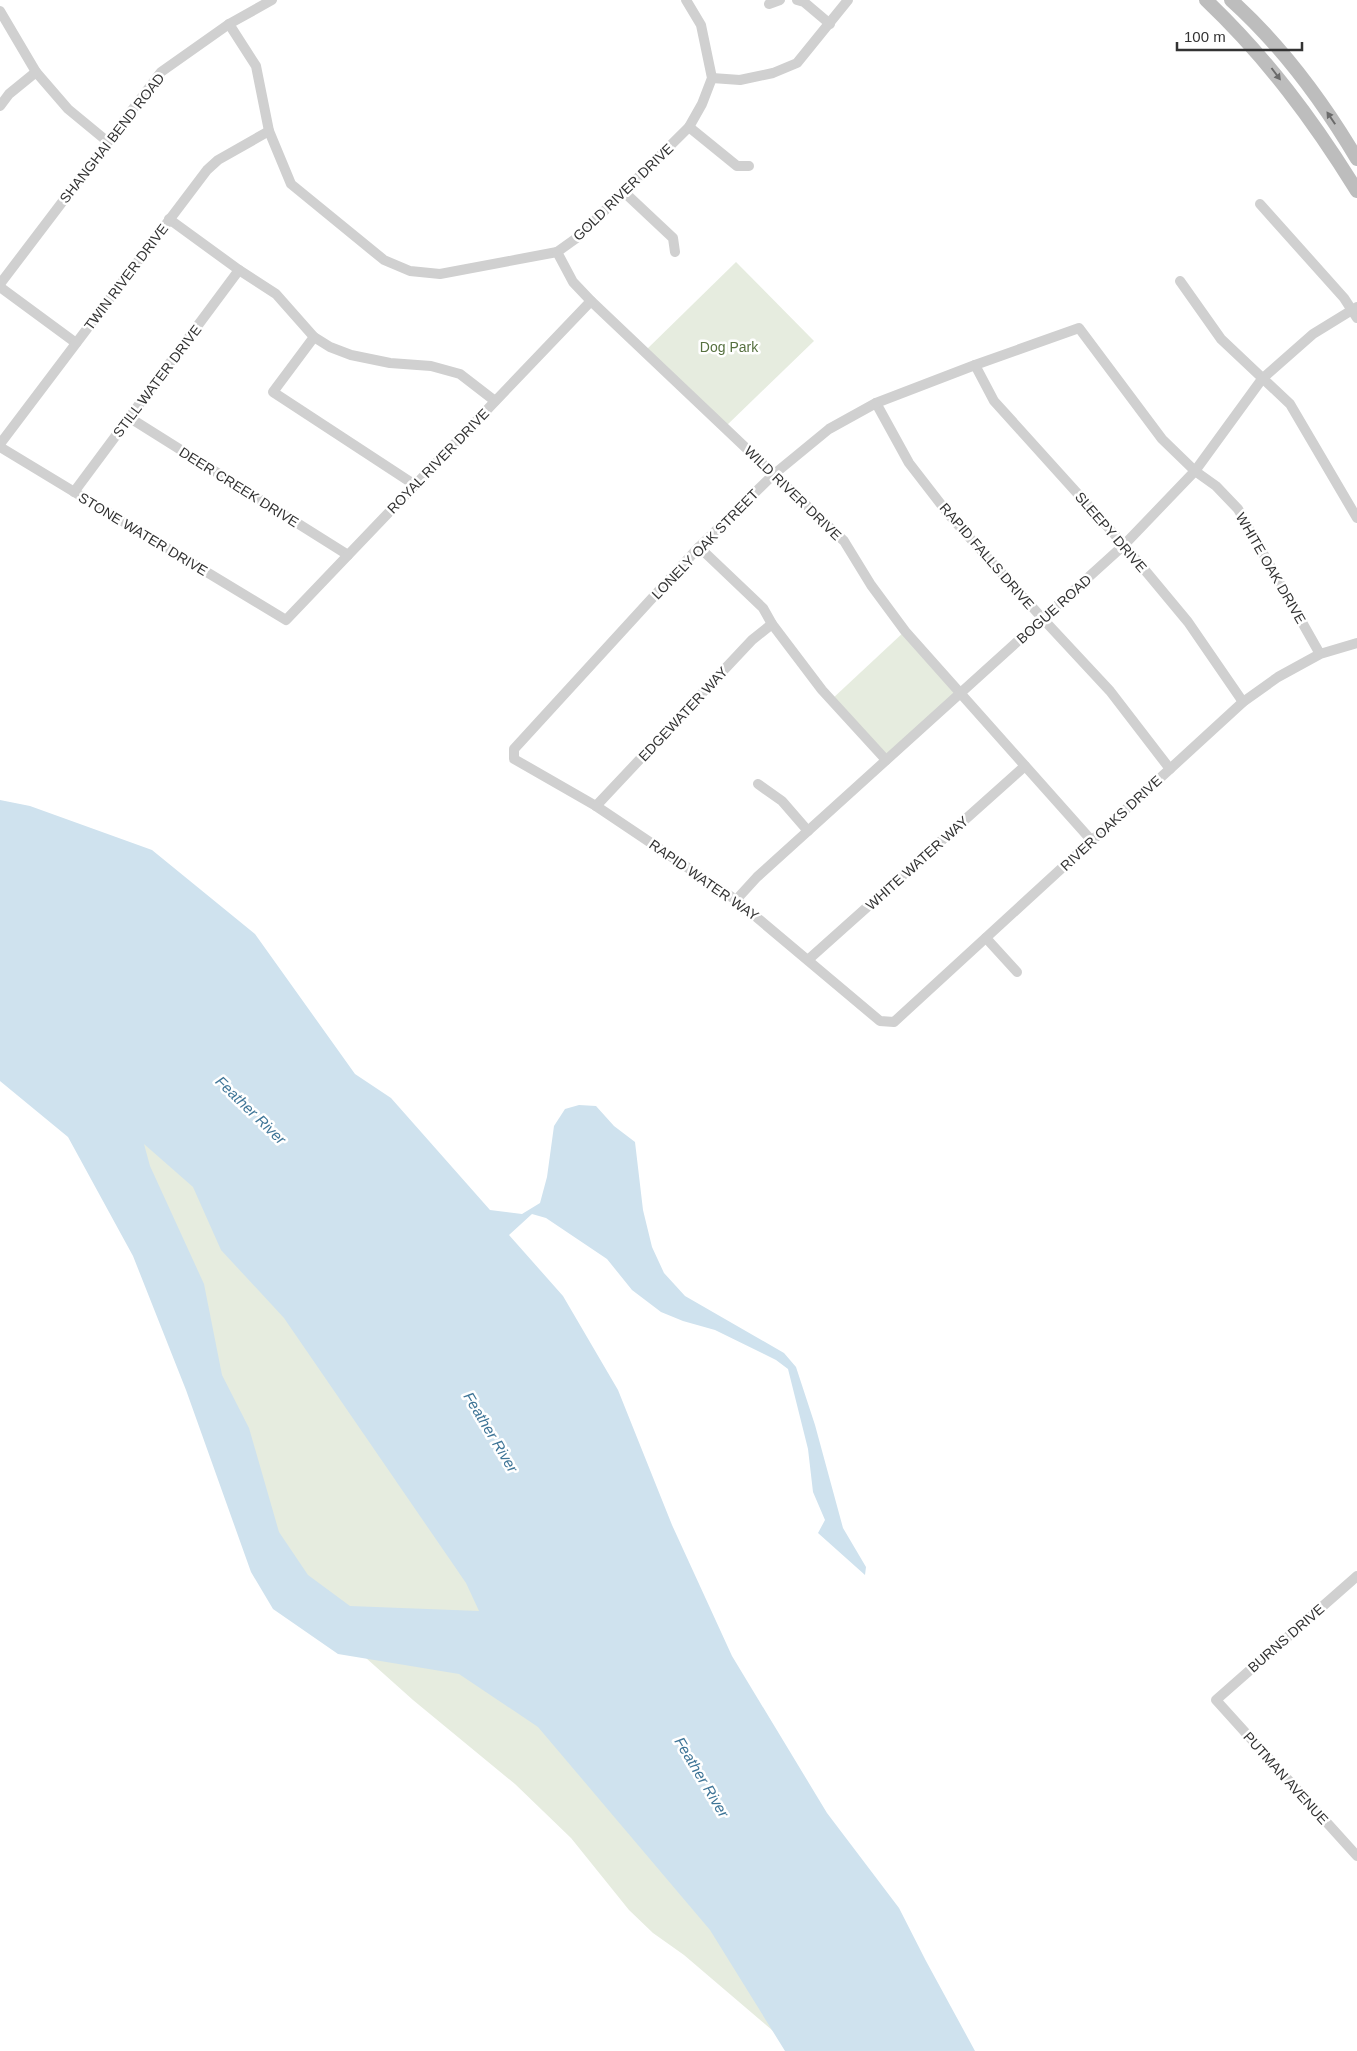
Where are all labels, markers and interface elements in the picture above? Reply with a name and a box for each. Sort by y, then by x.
scale bar [1177,20,1302,52]
text: 100 m [1184,28,1226,45]
one-way arrow [1270,67,1280,80]
street label: SHANGHAI BEND ROAD [56,70,168,206]
one-way arrow [1326,111,1335,124]
street label: GOLD RIVER DRIVE [570,140,676,244]
street label: TWIN RIVER DRIVE [81,221,171,333]
street label: STILL WATER DRIVE [110,322,204,440]
park label: Dog Park [700,339,759,355]
street label: ROYAL RIVER DRIVE [384,405,492,517]
street label: WILD RIVER DRIVE [741,443,845,543]
street label: DEER CREEK DRIVE [176,444,302,530]
street label: LONELY OAK STREET [648,485,762,602]
street label: STONE WATER DRIVE [76,489,210,579]
street label: SLEEPY DRIVE [1072,489,1150,575]
street label: RAPID FALLS DRIVE [937,500,1037,612]
street label: WHITE OAK DRIVE [1233,510,1309,626]
street label: BOGUE ROAD [1013,571,1095,647]
street label: EDGEWATER WAY [635,663,731,764]
street label: RIVER OAKS DRIVE [1057,772,1165,874]
street label: WHITE WATER WAY [863,812,972,913]
street label: RAPID WATER WAY [646,836,762,924]
water label: Feather River [212,1072,290,1148]
water label: Feather River [460,1389,522,1476]
street label: BURNS DRIVE [1245,1601,1327,1675]
street label: PUTMAN AVENUE [1240,1729,1332,1827]
water label: Feather River [671,1734,733,1821]

